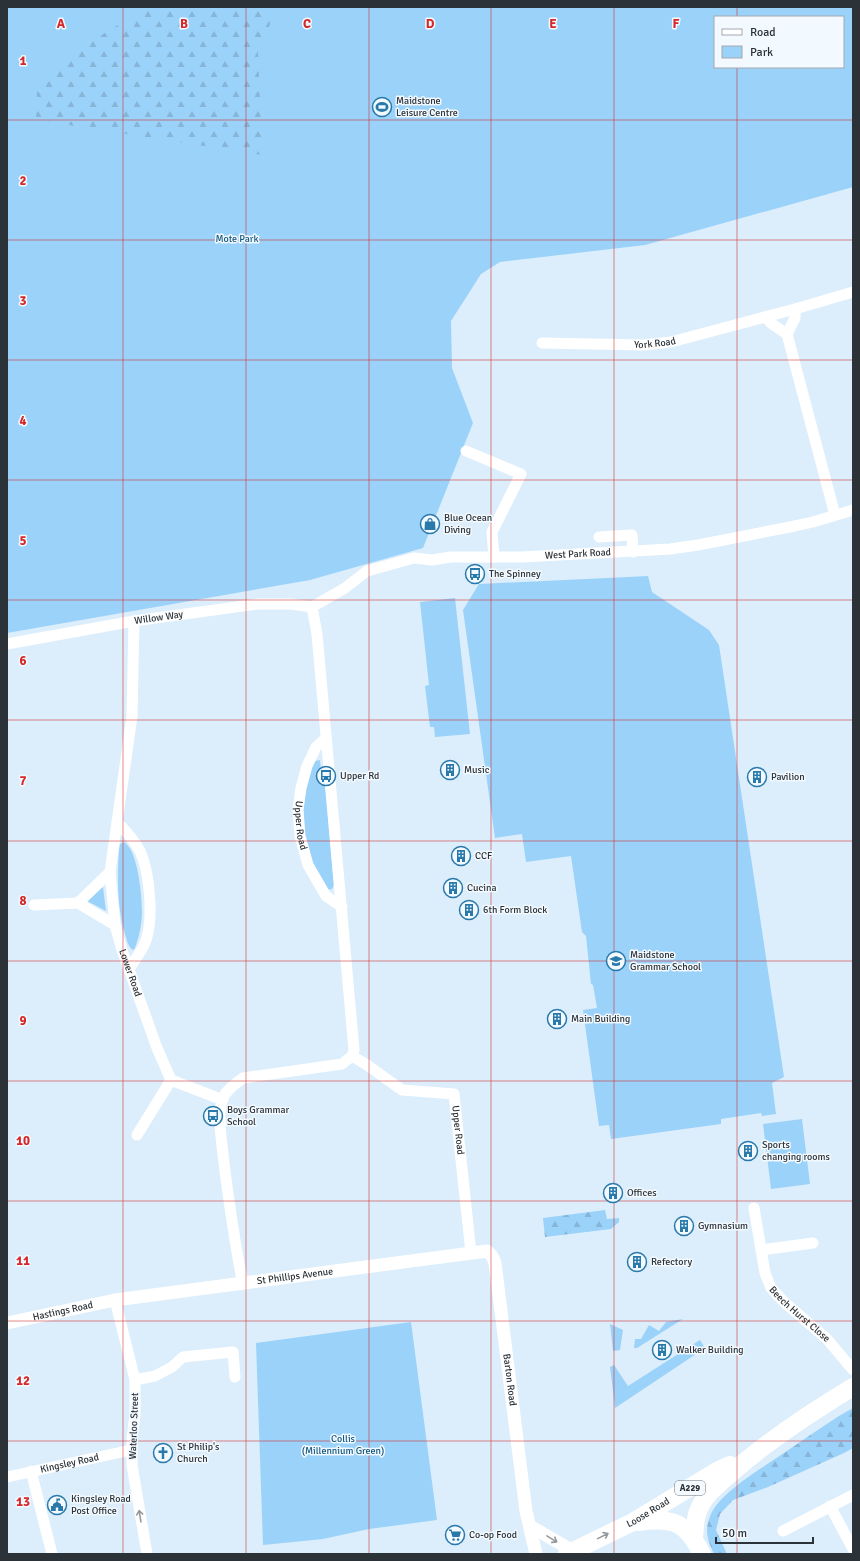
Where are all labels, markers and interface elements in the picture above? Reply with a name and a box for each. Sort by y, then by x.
text: A [57,16,66,32]
text: B [180,16,188,32]
text: C [303,16,311,32]
text: D [426,16,435,32]
text: E [549,16,557,32]
text: F [673,16,680,32]
legend [714,16,844,68]
text: Road [750,25,776,40]
text: Park [750,45,773,60]
text: 1 [19,53,27,69]
place label: Maidstone Leisure Centre [396,95,458,119]
sports icon: Maidstone Leisure Centre [371,96,393,118]
text: 2 [19,173,27,189]
park label: Mote Park [215,233,259,245]
text: 3 [19,293,27,309]
street label: York Road [634,335,677,351]
text: 4 [19,413,27,429]
place label: Blue Ocean Diving [444,512,492,536]
shop icon: Blue Ocean Diving [419,513,441,535]
text: 5 [19,533,27,549]
street label: West Park Road [545,546,611,562]
bus stop icon: The Spinney [464,563,486,585]
place label: The Spinney [489,568,541,580]
street label: Willow Way [133,608,184,627]
text: 6 [19,653,27,669]
building icon: Music [439,759,461,781]
place label: Music [464,764,490,776]
bus stop icon: Upper Rd [315,765,337,787]
building icon: Pavilion [746,766,768,788]
place label: Upper Rd [340,770,379,782]
place label: Pavilion [771,771,805,783]
text: 7 [19,773,27,789]
street label: Upper Road [292,800,310,851]
building icon: CCF [450,845,472,867]
place label: CCF [475,850,492,862]
building icon: Cucina [442,877,464,899]
place label: Cucina [467,882,496,894]
text: 8 [19,893,27,909]
building icon: 6th Form Block [458,899,480,921]
place label: 6th Form Block [483,904,547,916]
street label: Lower Road [116,948,144,998]
place label: Maidstone Grammar School [630,949,701,973]
school or university icon: Maidstone Grammar School [605,950,627,972]
building icon: Main Building [546,1008,568,1030]
text: 9 [19,1013,27,1029]
place label: Main Building [571,1013,630,1025]
place label: Boys Grammar School [227,1104,289,1128]
bus stop icon: Boys Grammar School [202,1105,224,1127]
street label: Upper Road [449,1105,466,1155]
text: 10 [16,1133,30,1149]
place label: Sports changing rooms [762,1139,830,1163]
building icon: Sports changing rooms [737,1140,759,1162]
building icon: Offices [602,1182,624,1204]
place label: Offices [627,1187,657,1199]
building icon: Gymnasium [673,1215,695,1237]
place label: Gymnasium [698,1220,748,1232]
building icon: Refectory [626,1251,648,1273]
text: 11 [16,1253,30,1269]
place label: Refectory [651,1256,692,1268]
street label: St Phillips Avenue [256,1265,334,1287]
street label: Beech Hurst Close [767,1284,832,1345]
street label: Hastings Road [32,1299,94,1323]
building icon: Walker Building [651,1339,673,1361]
place label: Walker Building [676,1344,744,1356]
street label: Barton Road [500,1353,519,1407]
text: 12 [16,1373,30,1389]
street label: Waterloo Street [127,1392,141,1460]
park label: Collis (Millennium Green) [302,1433,384,1457]
place label: St Philip's Church [177,1441,220,1465]
church icon: St Philip's Church [152,1442,174,1464]
street label: Kingsley Road [39,1451,100,1476]
road number: A229 [675,1481,705,1495]
place label: Kingsley Road Post Office [71,1493,131,1517]
text: 13 [16,1494,30,1510]
public building icon: Kingsley Road Post Office [46,1494,68,1516]
street label: Loose Road [624,1495,672,1530]
one-way arrow [136,1510,144,1523]
scale bar [716,1519,813,1545]
supermarket icon: Co-op Food [444,1524,466,1546]
text: 50 m [722,1526,747,1541]
place label: Co-op Food [469,1529,517,1541]
one-way arrow [597,1532,609,1540]
one-way arrow [546,1535,558,1543]

